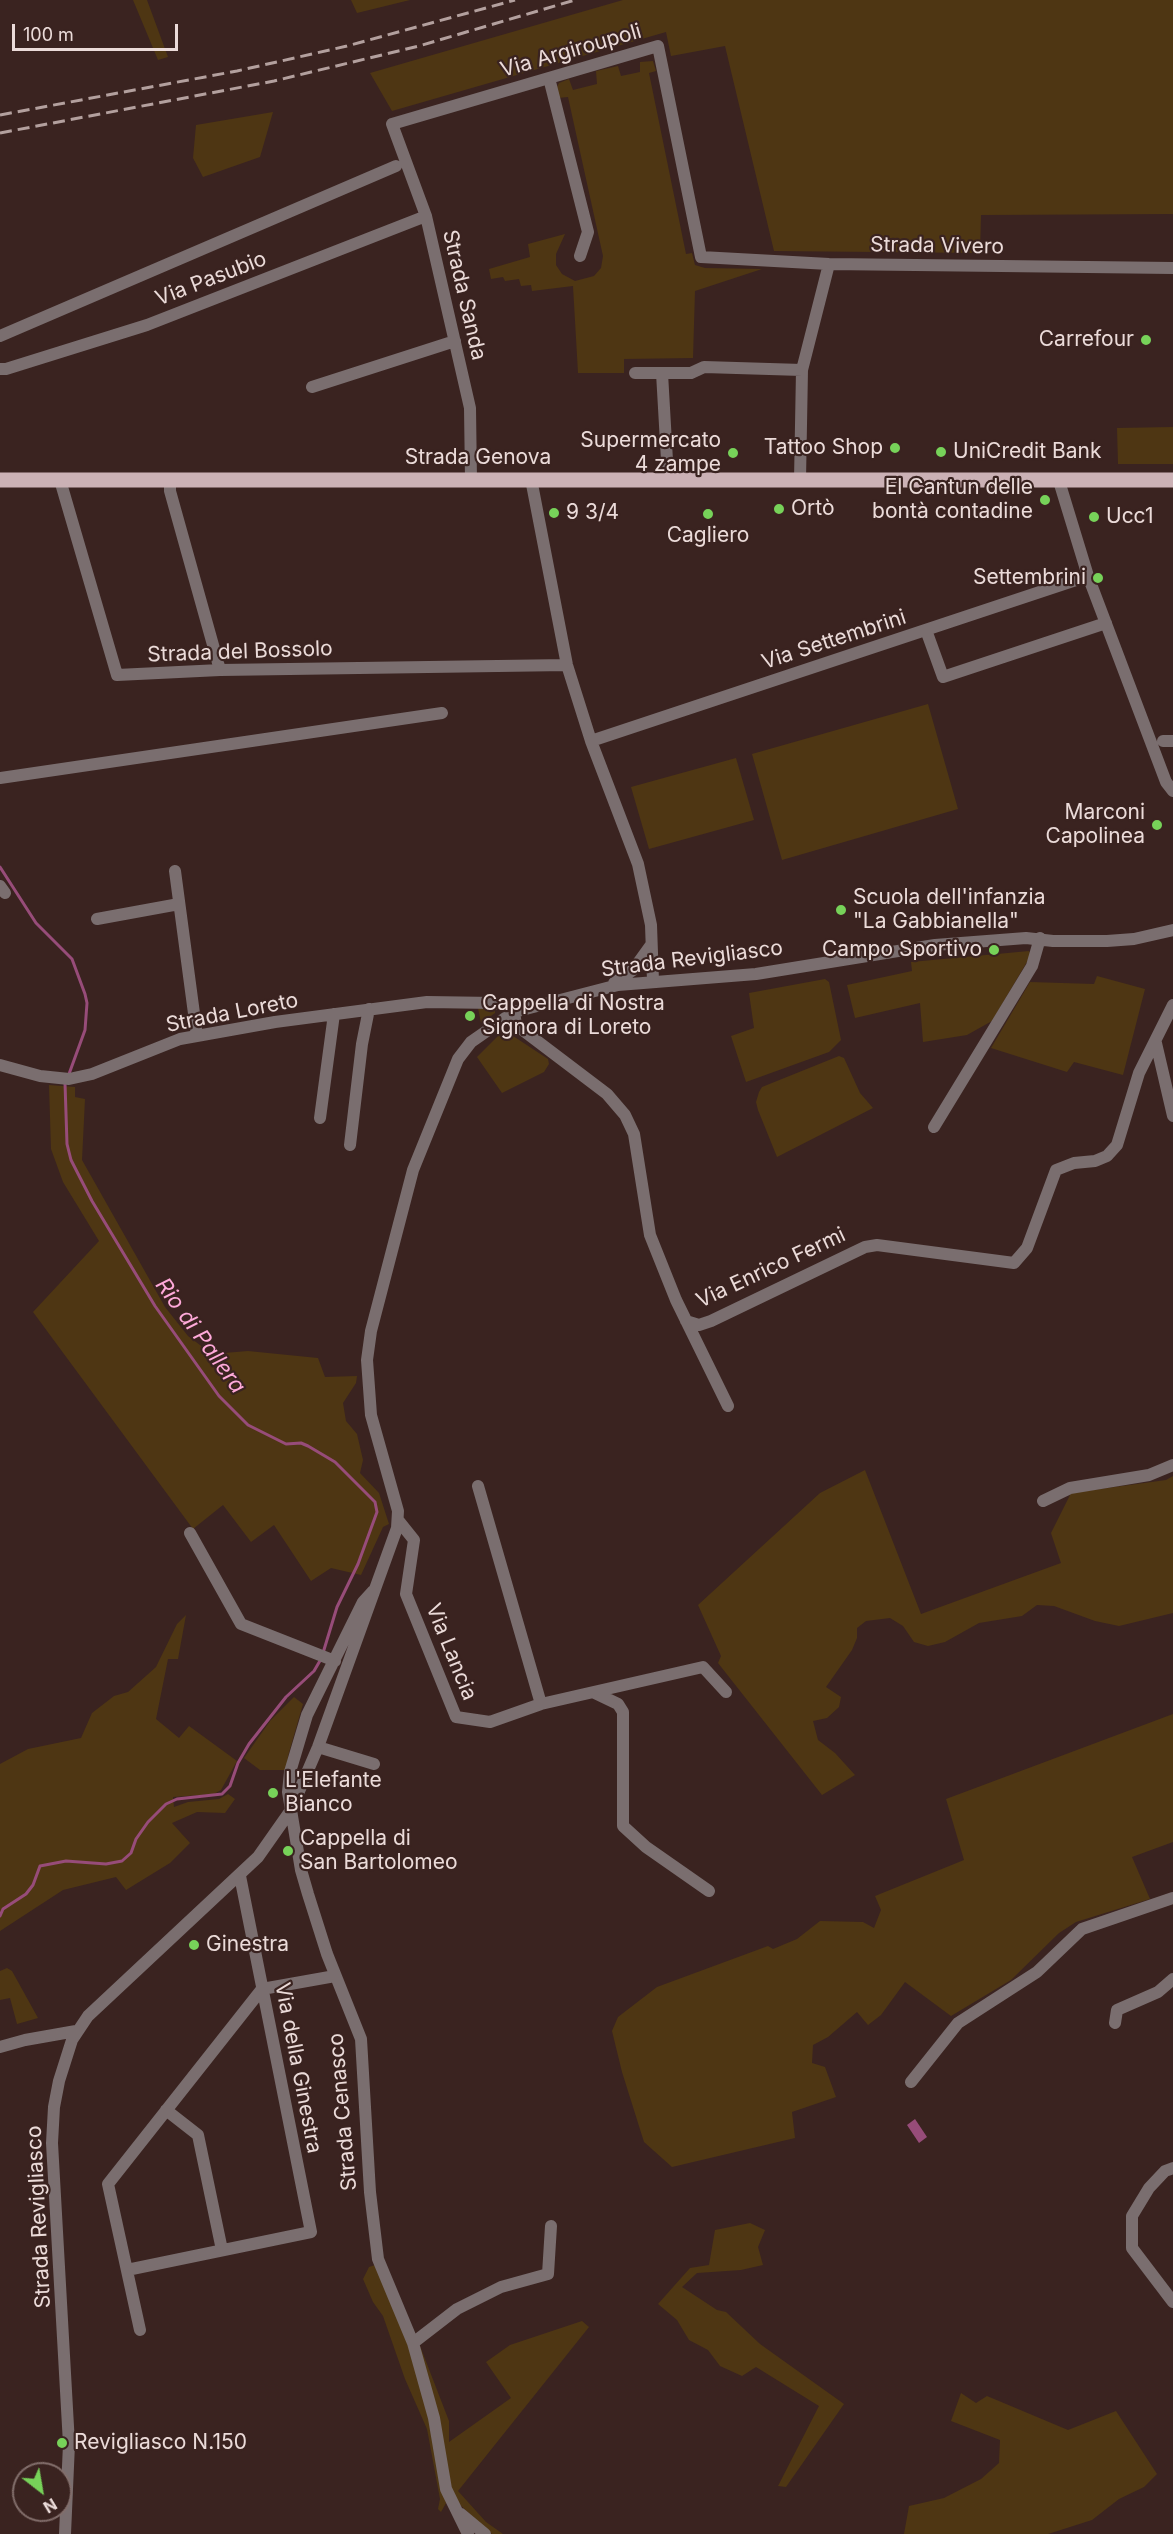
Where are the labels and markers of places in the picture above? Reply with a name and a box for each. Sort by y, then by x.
place label: Carrefour [1039,327,1134,353]
marker: Carrefour [1139,333,1153,347]
place label: Supermercato 4 zampe [580,428,721,478]
place label: Tattoo Shop [764,435,883,461]
place label: UniCredit Bank [953,439,1101,465]
marker: Tattoo Shop [888,441,902,455]
marker: UniCredit Bank [934,445,948,459]
marker: Supermercato 4 zampe [726,446,740,460]
place label: El Cantun delle bontà contadine [872,475,1033,525]
marker: El Cantun delle bontà contadine [1038,493,1052,507]
place label: Ortò [791,496,835,522]
place label: 9 3/4 [566,500,619,526]
marker: Ortò [772,502,786,516]
place label: Ucc1 [1106,504,1153,530]
marker: 9 3/4 [547,506,561,520]
marker: Cagliero [701,507,715,521]
marker: Ucc1 [1087,510,1101,524]
place label: Cagliero [667,523,749,549]
place label: Settembrini [973,565,1086,591]
marker: Settembrini [1091,571,1105,585]
place label: Marconi Capolinea [1046,800,1145,850]
marker: Marconi Capolinea [1150,818,1164,832]
place label: Scuola dell'infanzia "La Gabbianella" [853,885,1045,935]
marker: Scuola dell'infanzia "La Gabbianella" [834,903,848,917]
place label: Campo Sportivo [822,937,982,963]
marker: Campo Sportivo [987,943,1001,957]
place label: Cappella di Nostra Signora di Loreto [482,991,665,1041]
marker: Cappella di Nostra Signora di Loreto [463,1009,477,1023]
place label: L'Elefante Bianco [285,1768,382,1818]
marker: L'Elefante Bianco [266,1786,280,1800]
place label: Cappella di San Bartolomeo [300,1826,458,1876]
marker: Cappella di San Bartolomeo [281,1844,295,1858]
place label: Ginestra [206,1932,289,1958]
marker: Ginestra [187,1938,201,1952]
place label: Revigliasco N.150 [74,2430,247,2456]
marker: Revigliasco N.150 [55,2436,69,2450]

